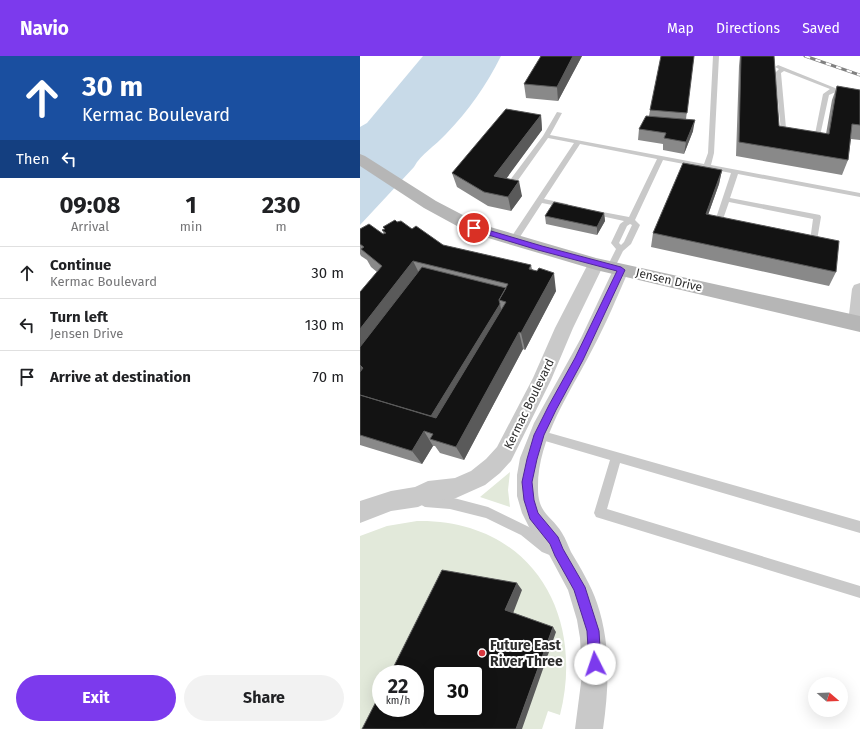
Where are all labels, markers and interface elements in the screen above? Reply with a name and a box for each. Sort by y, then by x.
text: Navio [20,17,69,40]
text: Map [667,20,694,37]
text: Directions [716,20,780,37]
text: Saved [802,20,840,37]
text: 30 m [82,70,143,103]
icon: ahead [16,72,68,124]
text: Kermac Boulevard [82,104,230,126]
icon: left [58,148,80,170]
text: Then [16,150,50,168]
text: 09:08 [59,191,120,219]
text: 1 [186,191,197,219]
text: 230 [262,191,301,219]
pin [457,211,491,245]
icon: arrive [463,217,485,239]
text: Arrival [71,219,109,234]
text: min [180,219,202,234]
text: m [276,219,287,234]
text: Continue [50,256,111,274]
icon: ahead [16,262,38,284]
text: 30 m [311,264,344,282]
street label: Jensen Drive [634,266,704,294]
text: Kermac Boulevard [50,274,157,289]
text: Turn left [50,308,108,326]
icon: left [16,314,38,336]
text: 130 m [305,316,344,334]
text: Jensen Drive [50,326,123,341]
street label: Kermac Boulevard [501,357,557,451]
icon: arrive [16,366,38,388]
text: Arrive at destination [50,368,191,386]
text: 70 m [312,368,344,386]
place label: Future East River Three [490,637,563,670]
position arrow [574,643,616,685]
marker: Future East River Three [477,648,487,658]
speed limit sign: 30 [432,665,484,717]
text: 22 [388,674,408,698]
button: Exit [16,675,176,721]
button: Share [184,675,344,721]
north arrow [808,677,848,717]
map controls [808,677,848,717]
text: km/h [386,695,410,707]

